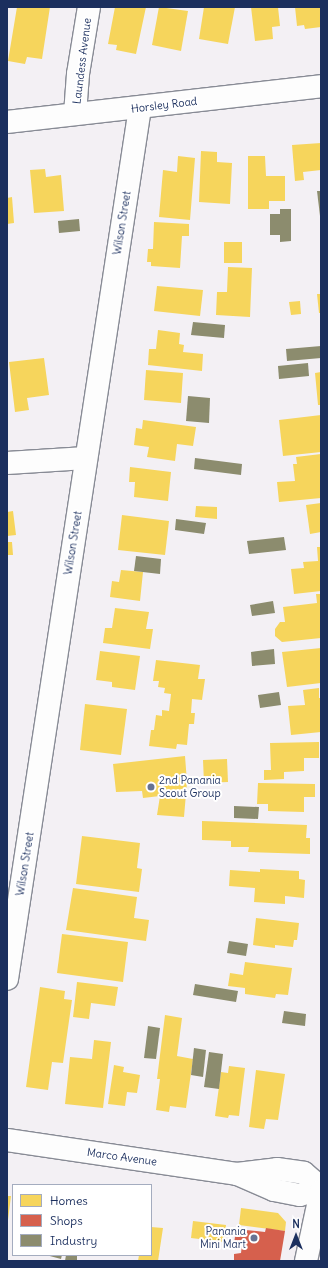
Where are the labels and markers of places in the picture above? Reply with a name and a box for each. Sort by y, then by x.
place label: 2nd Panania Scout Group [159,774,221,800]
marker: 2nd Panania Scout Group [146,782,156,792]
place label: Panania Mini Mart [200,1225,246,1251]
marker: Panania Mini Mart [249,1233,259,1243]

